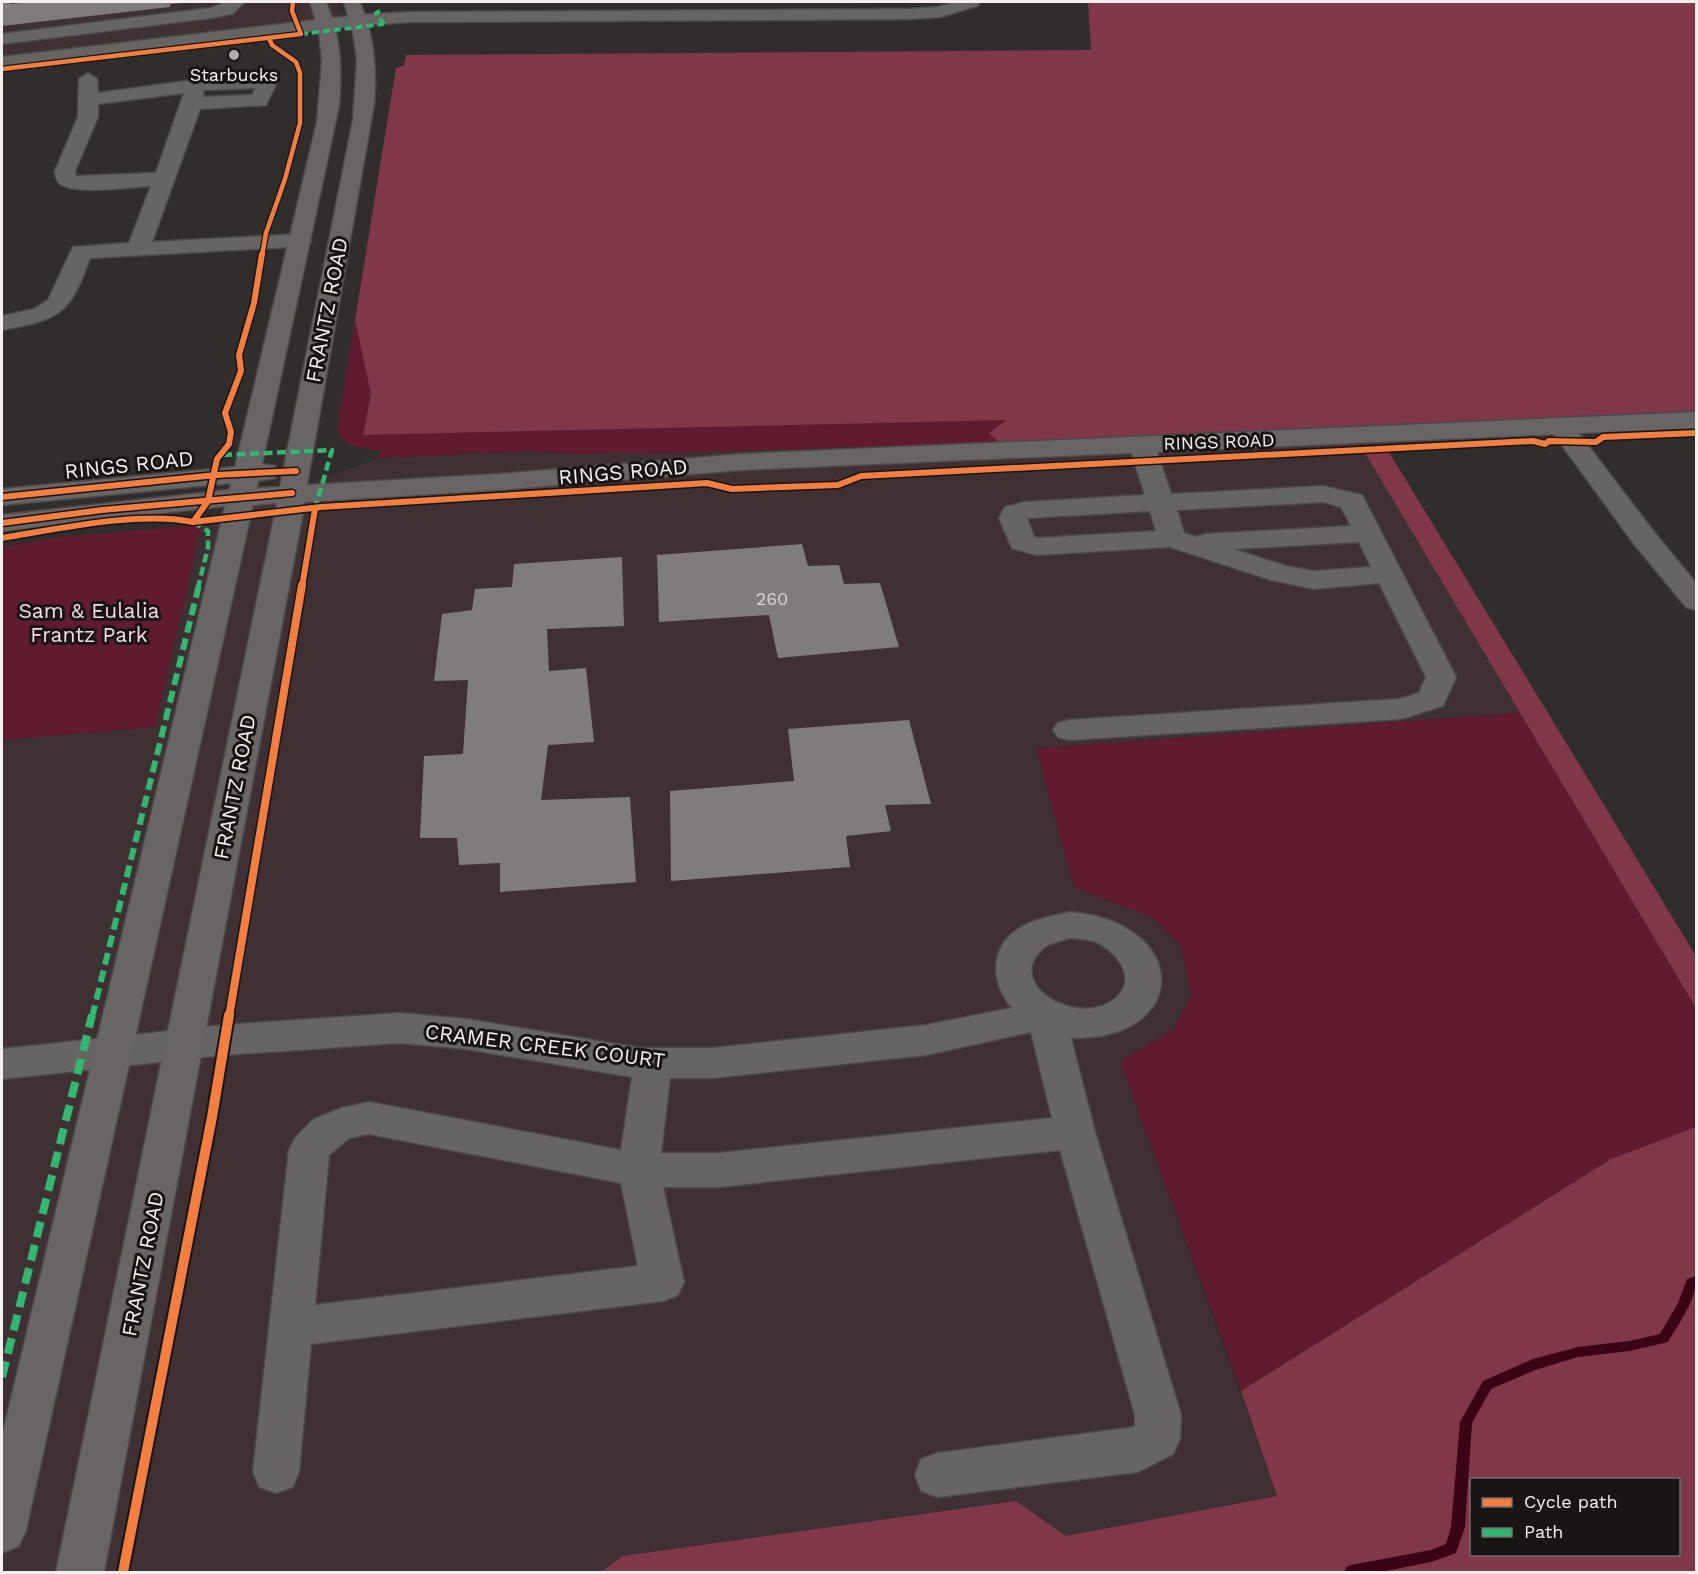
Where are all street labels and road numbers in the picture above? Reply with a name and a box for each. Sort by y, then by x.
street label: FRANTZ ROAD [300,235,353,385]
street label: RINGS ROAD [1163,429,1275,454]
street label: RINGS ROAD [63,445,195,484]
street label: RINGS ROAD [557,453,689,490]
street label: FRANTZ ROAD [208,712,261,862]
street label: CRAMER CREEK COURT [424,1018,667,1073]
street label: FRANTZ ROAD [116,1189,169,1339]

